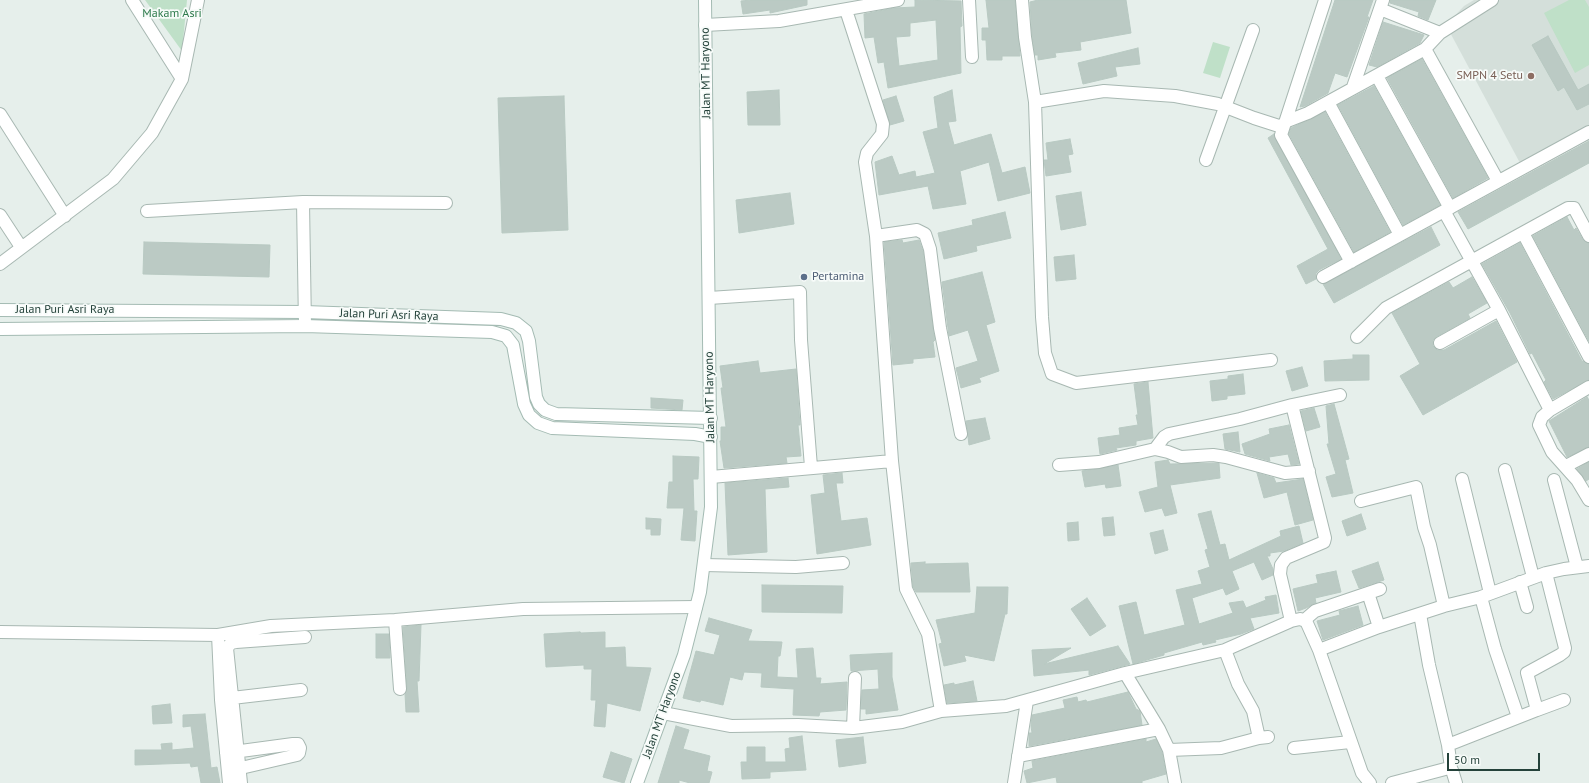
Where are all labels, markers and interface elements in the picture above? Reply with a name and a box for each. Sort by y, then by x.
park label: Makam Asri [142,7,202,21]
street label: Jalan MT Haryono [698,27,714,119]
place label: SMPN 4 Setu [1456,69,1523,83]
marker: SMPN 4 Setu [1526,71,1536,81]
place label: Pertamina [812,270,864,284]
marker: Pertamina [799,272,809,282]
street label: Jalan Puri Asri Raya [15,303,115,317]
street label: Jalan Puri Asri Raya [339,306,439,324]
street label: Jalan MT Haryono [702,351,718,443]
street label: Jalan MT Haryono [640,670,684,760]
scale bar [1449,745,1542,771]
text: 50 m [1454,752,1480,767]

